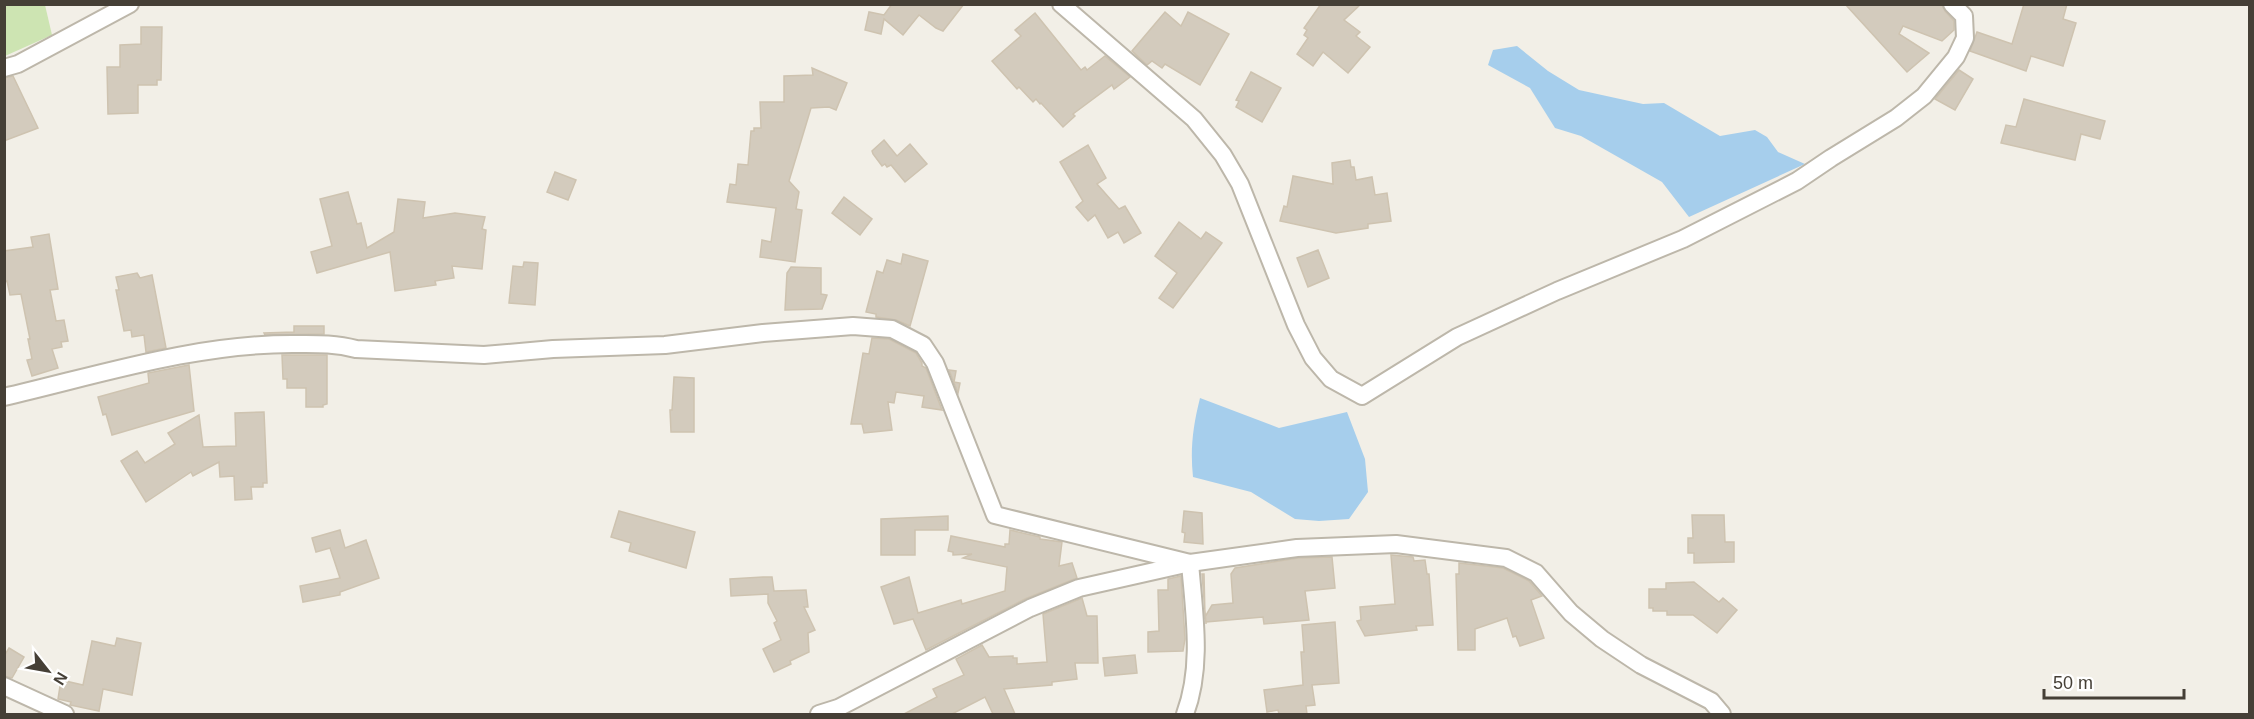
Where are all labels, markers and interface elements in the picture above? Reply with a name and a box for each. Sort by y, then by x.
north arrow [18,641,78,701]
scale bar [2044,662,2184,700]
text: N [50,669,71,688]
text: 50 m [2053,673,2093,693]

